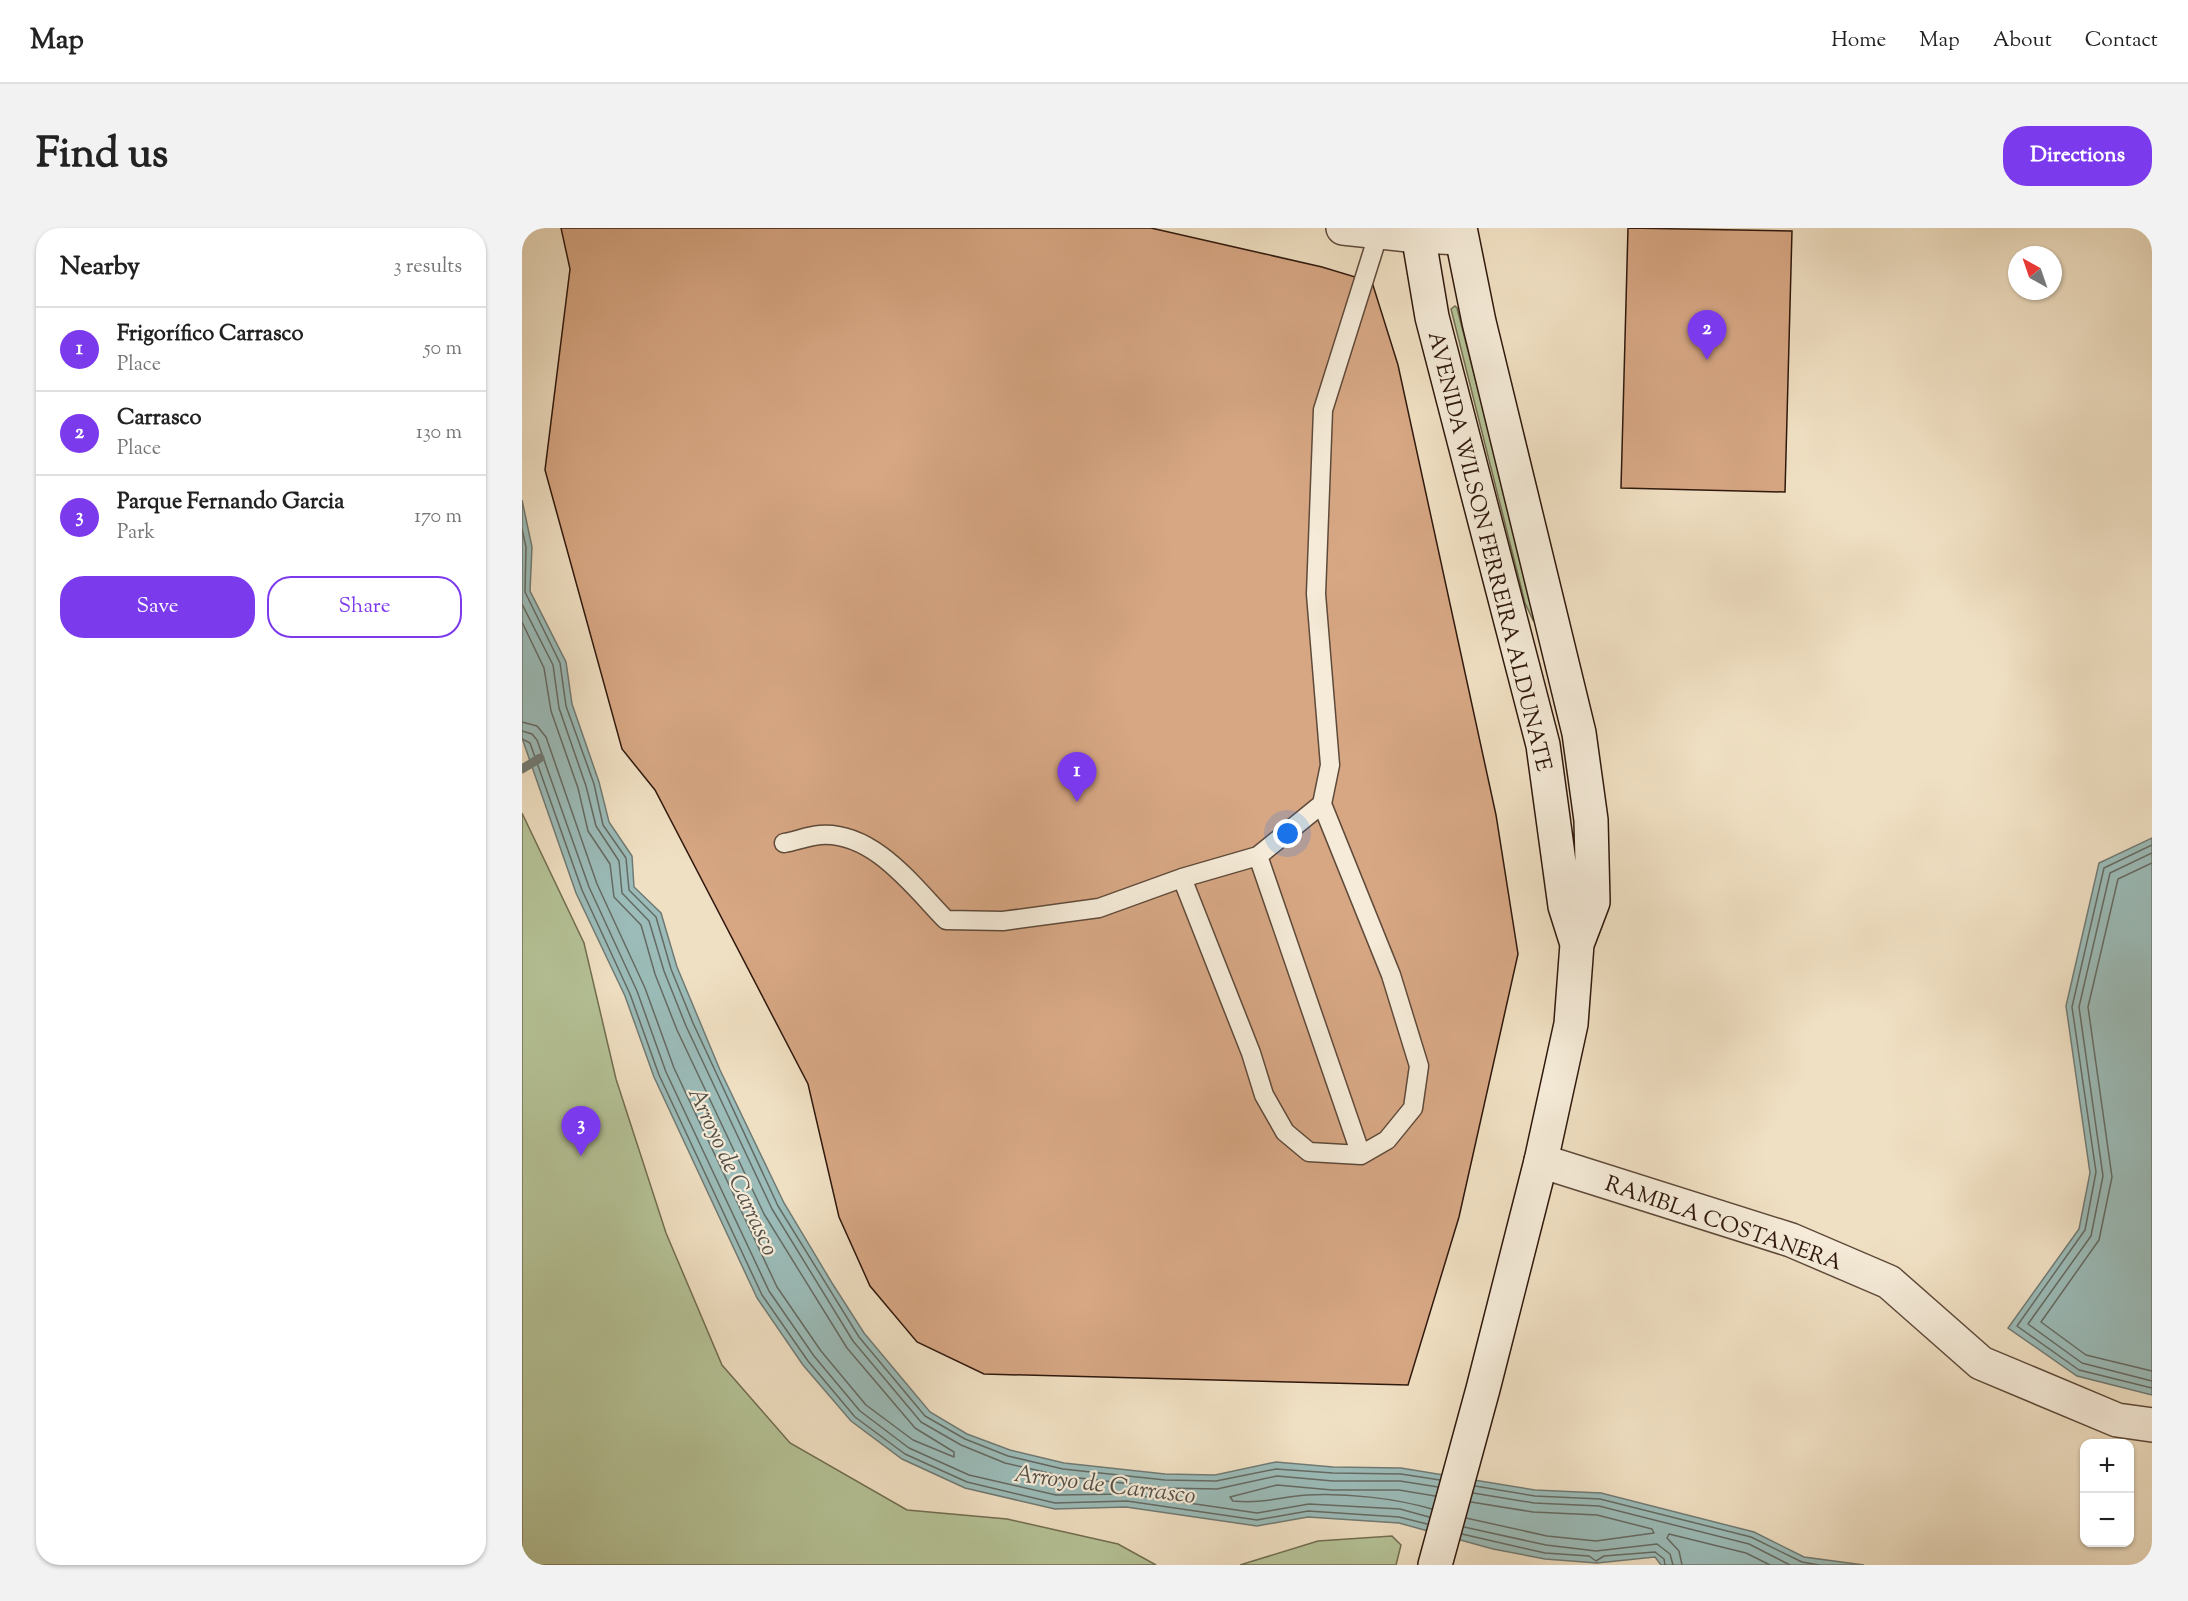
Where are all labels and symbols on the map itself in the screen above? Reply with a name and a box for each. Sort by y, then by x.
north arrow [2008,246,2062,300]
pin: 2 [1688,310,1726,360]
street label: AVENIDA WILSON FERREIRA ALDUNATE [1418,328,1558,775]
pin: 1 [1058,752,1096,802]
your location [1273,819,1302,848]
water label: Arroyo de Carrasco [678,1082,786,1262]
pin: 3 [562,1106,600,1156]
street label: RAMBLA COSTANERA [1600,1169,1846,1281]
water label: Arroyo de Carrasco [1012,1458,1198,1514]

